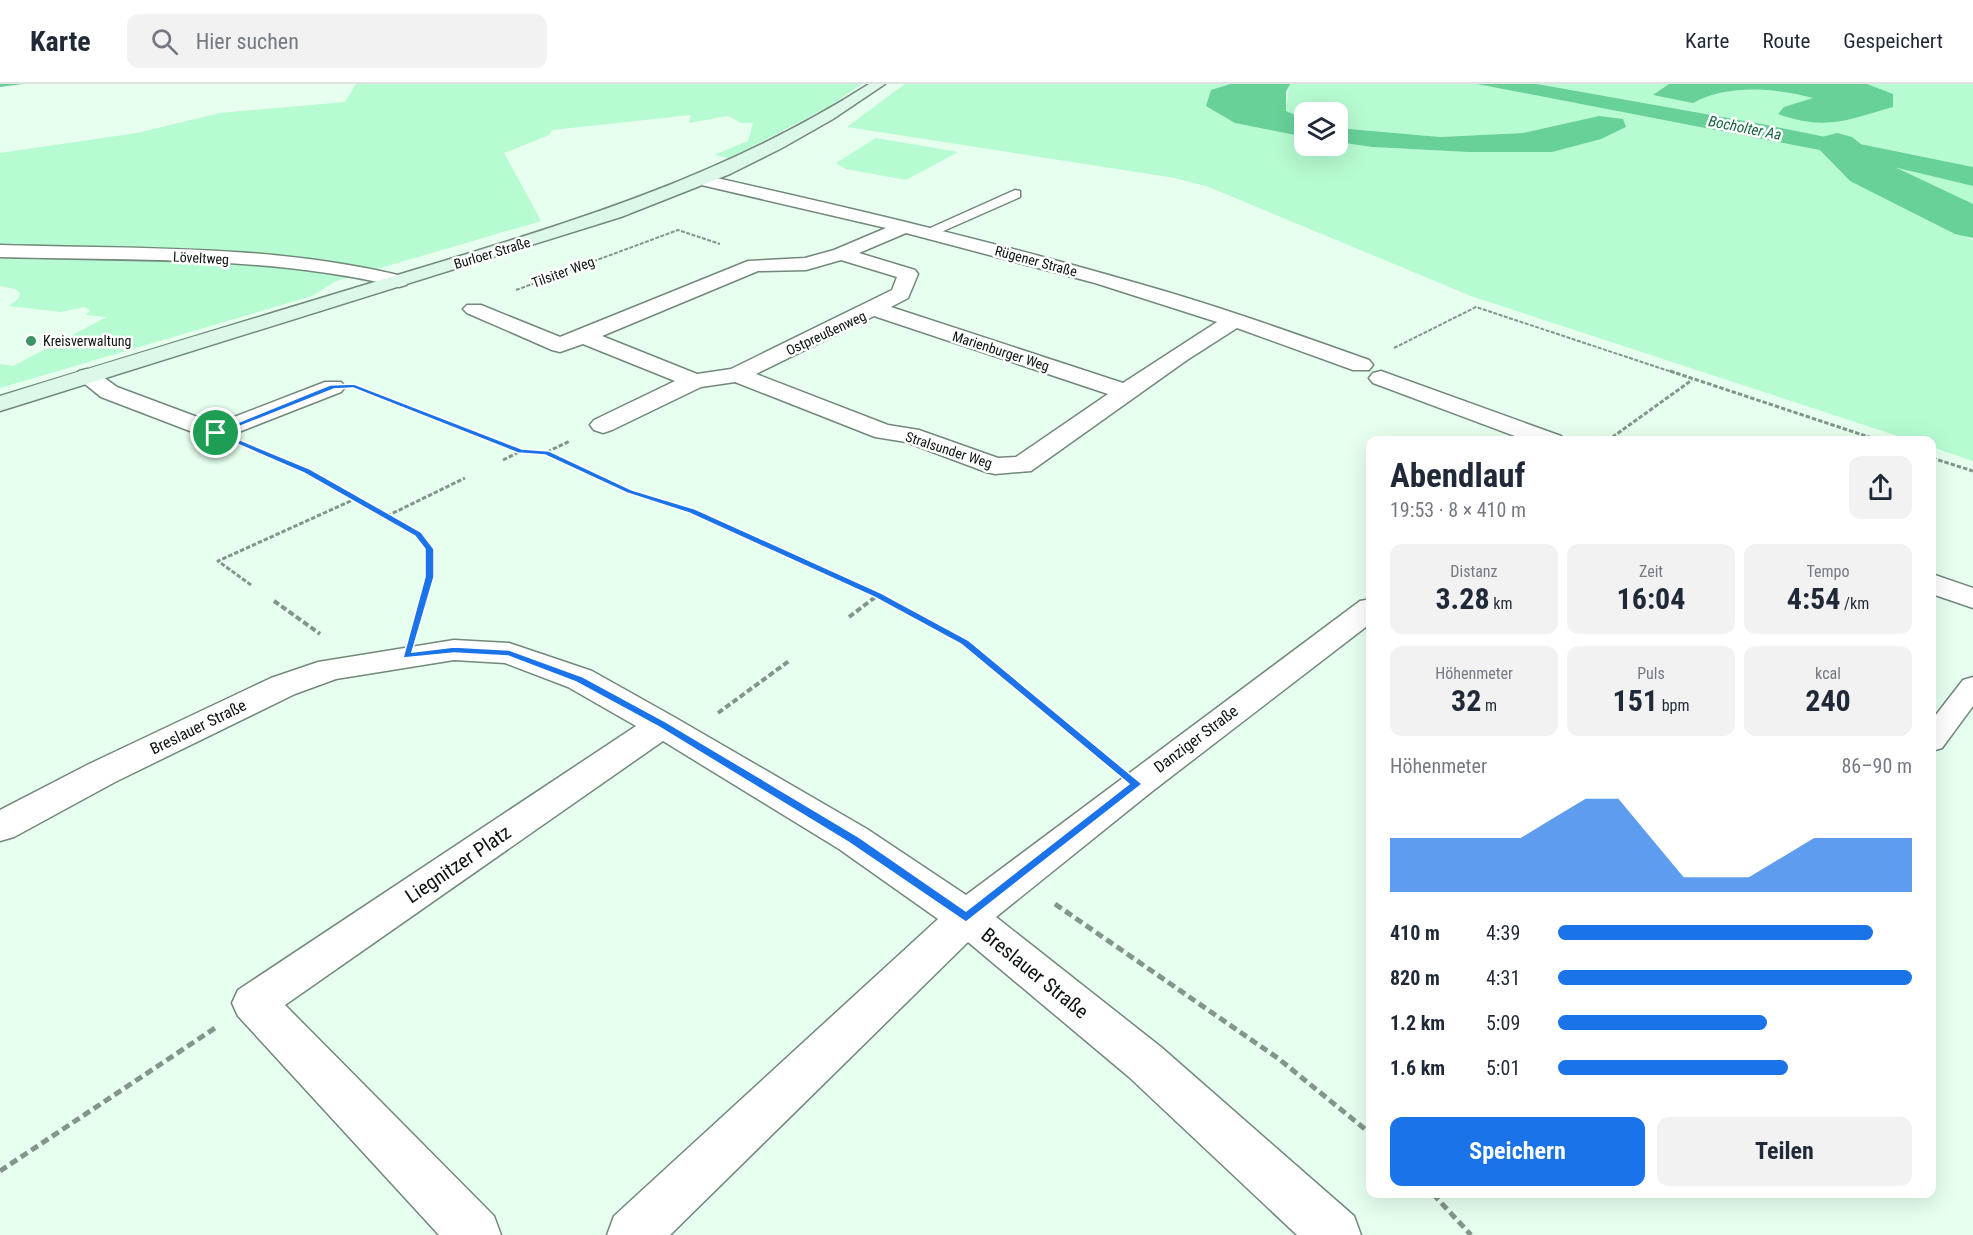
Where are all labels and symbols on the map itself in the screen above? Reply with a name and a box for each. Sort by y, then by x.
water label: Bocholter Aa [1707,112,1783,144]
street label: Burloer Straße [452,234,532,272]
street label: Rügener Straße [993,242,1079,280]
street label: Löveltweg [173,249,229,267]
street label: Tilsiter Weg [530,253,596,291]
street label: Ostpreußenweg [783,307,869,359]
street label: Marienburger Weg [951,328,1051,374]
place label: Kreisverwaltung [43,333,131,349]
marker: Kreisverwaltung [24,334,38,348]
pin [190,407,241,458]
street label: Stralsunder Weg [904,428,994,472]
street label: Breslauer Straße [147,696,249,758]
street label: Danziger Straße [1150,701,1242,777]
street label: Liegnitzer Platz [401,820,515,908]
street label: Breslauer Straße [977,923,1093,1023]

